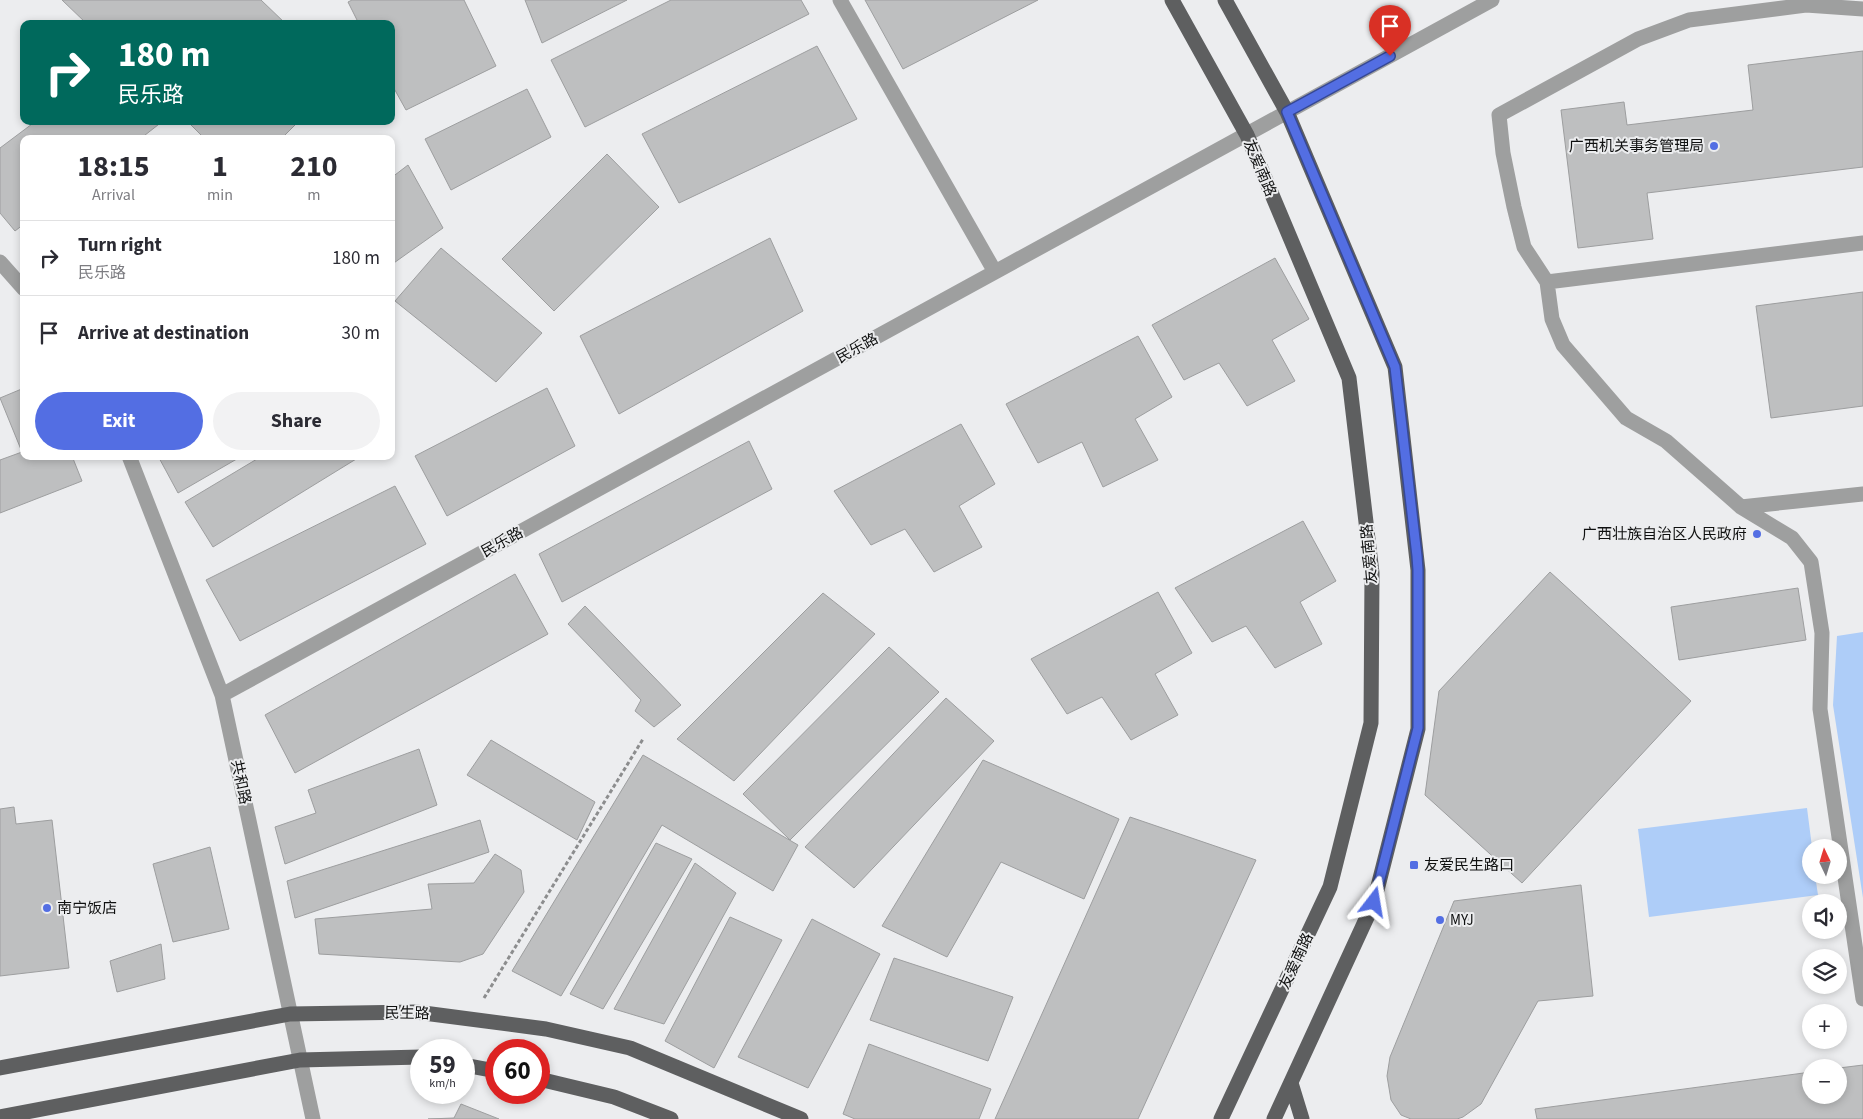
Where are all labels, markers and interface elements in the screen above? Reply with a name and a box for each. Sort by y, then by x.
pin [1369,5,1411,56]
icon: arrive [1376,12,1404,40]
text: 180 m [118,30,210,80]
icon: right [35,40,100,105]
text: 民乐路 [118,79,184,111]
street label: 友爱南路 [1238,136,1281,200]
place label: 广西机关事务管理局 [1569,136,1704,157]
marker: 广西机关事务管理局 [1708,140,1720,152]
text: 18:15 [77,145,150,188]
text: 1 [212,145,228,188]
text: 210 [290,145,338,188]
text: Arrival [92,184,135,206]
text: min [207,184,233,206]
text: m [307,184,321,206]
text: Turn right [78,232,162,259]
icon: right [35,244,63,272]
text: 180 m [332,245,380,272]
text: 民乐路 [78,262,126,284]
icon: arrive [35,319,63,347]
text: Arrive at destination [78,320,249,347]
text: 30 m [342,320,380,347]
street label: 民乐路 [832,328,882,369]
button: Exit [35,392,203,450]
button: Share [213,392,380,450]
street label: 民乐路 [477,522,527,563]
street label: 友爱南路 [1356,523,1383,585]
place label: 广西壮族自治区人民政府 [1582,524,1747,545]
marker: 广西壮族自治区人民政府 [1751,528,1763,540]
street label: 共和路 [226,758,255,806]
north arrow [1802,839,1848,884]
map controls [1802,839,1847,1104]
place label: 友爱民生路口 [1424,855,1514,876]
marker: 友爱民生路口 [1408,859,1420,871]
position arrow [1347,875,1399,927]
button: sound [1802,894,1847,939]
place label: 南宁饭店 [57,898,117,919]
marker: 南宁饭店 [41,902,53,914]
place label: MYJ [1450,910,1474,931]
marker: MYJ [1434,914,1446,926]
street label: 友爱南路 [1274,930,1319,993]
button: layers [1802,949,1847,994]
street label: 民生路 [384,1003,430,1024]
button: + [1802,1004,1847,1049]
speed limit sign: 60 [485,1039,550,1104]
text: 59 [429,1047,456,1083]
button: − [1802,1059,1847,1104]
text: km/h [429,1075,456,1092]

